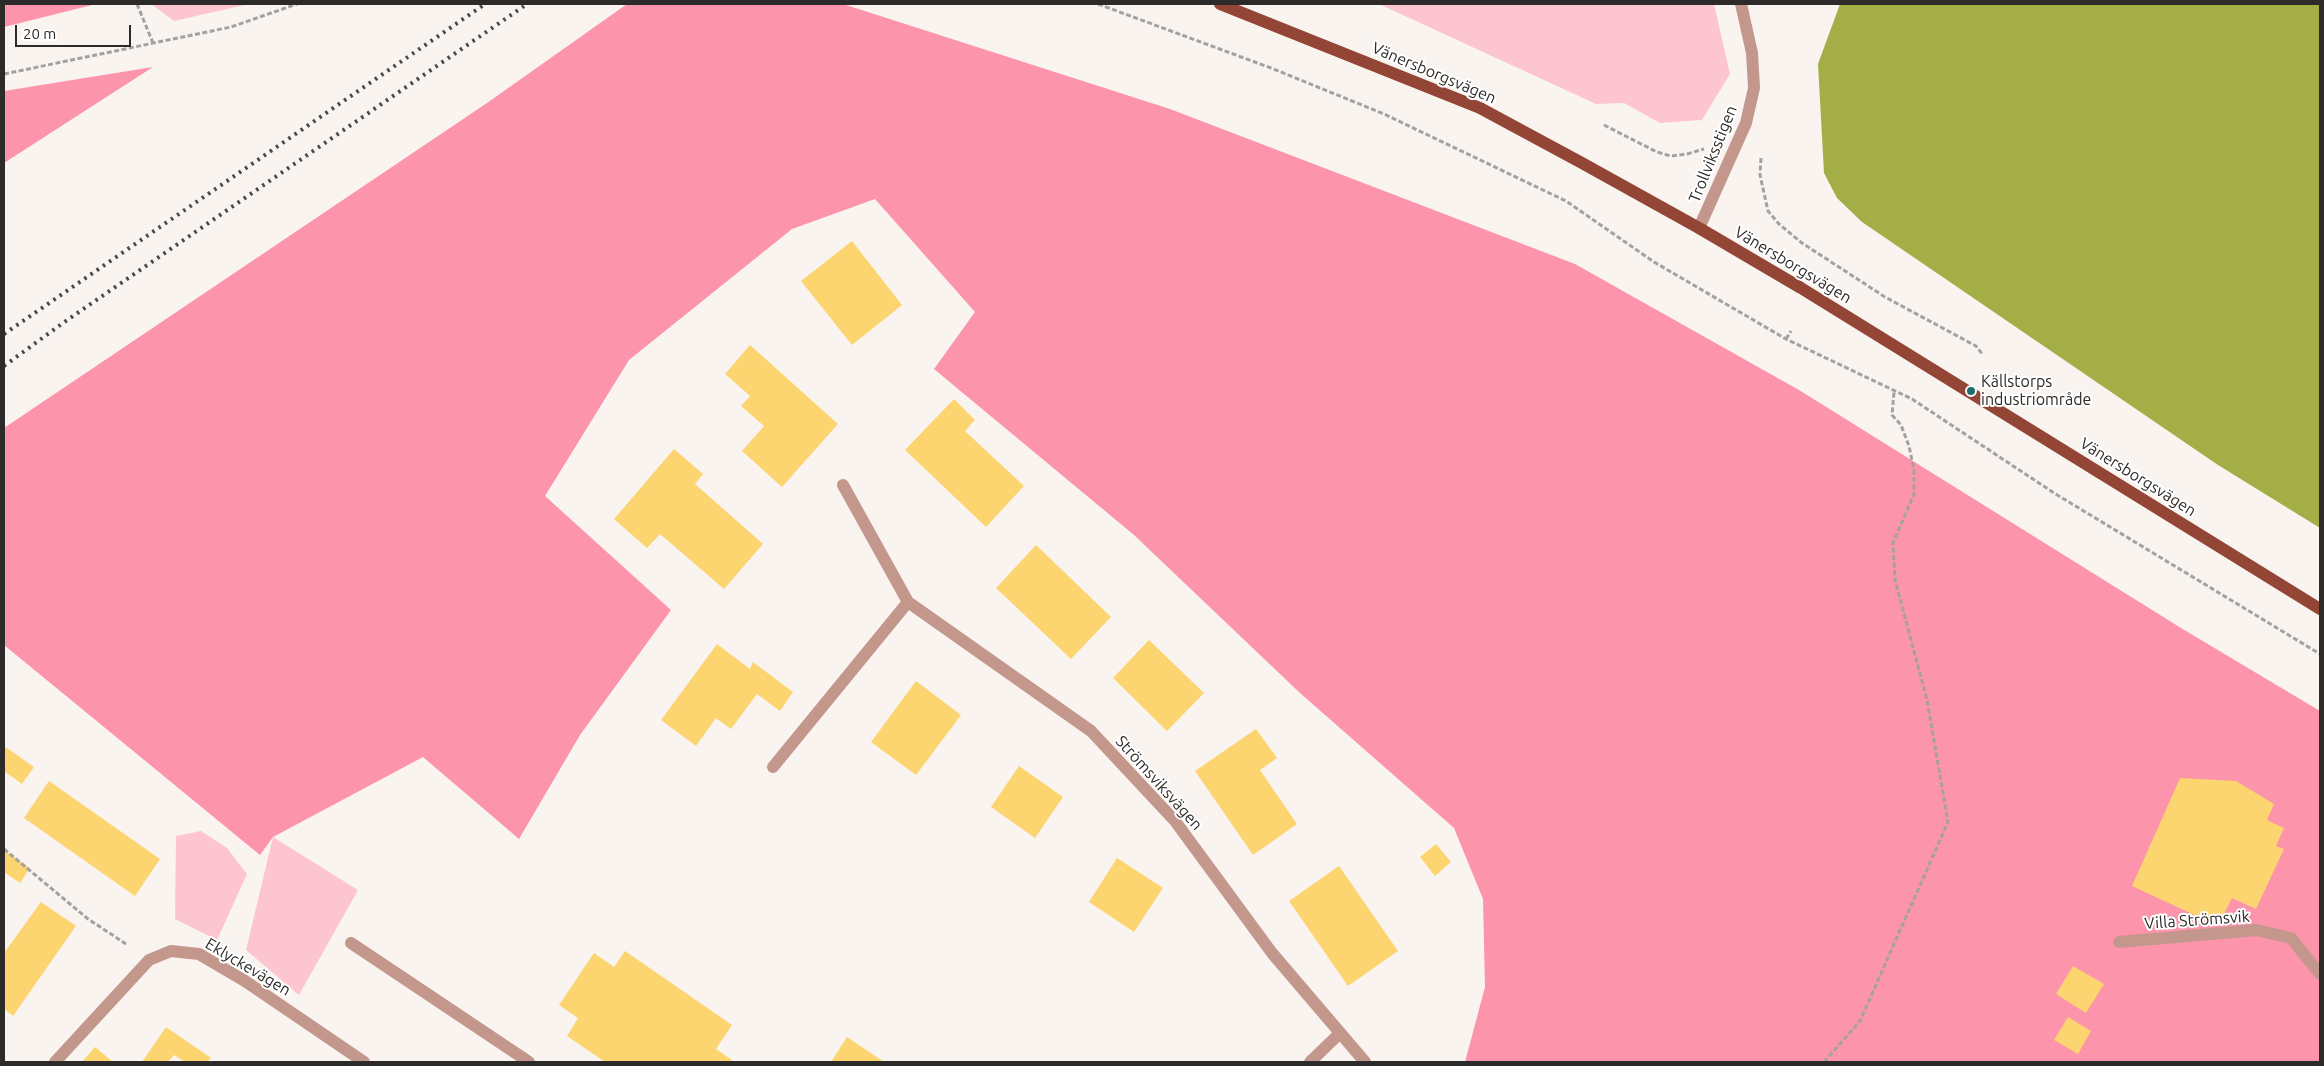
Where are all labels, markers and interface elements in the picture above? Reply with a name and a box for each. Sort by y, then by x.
scale bar [18,15,134,47]
text: 20 m [23,25,56,42]
street label: Vänersborgsvägen [1369,38,1499,108]
street label: Trollviksstigen [1685,103,1741,205]
street label: Vänersborgsvägen [1731,222,1855,308]
place label: Källstorps industriområde [1981,372,2091,410]
marker: Källstorps industriområde [1965,385,1977,397]
street label: Vänersborgsvägen [2076,434,2200,520]
street label: Strömsviksvägen [1111,732,1207,834]
street label: Villa Strömsvik [2144,907,2250,933]
street label: Eklyckevägen [202,934,294,1000]

